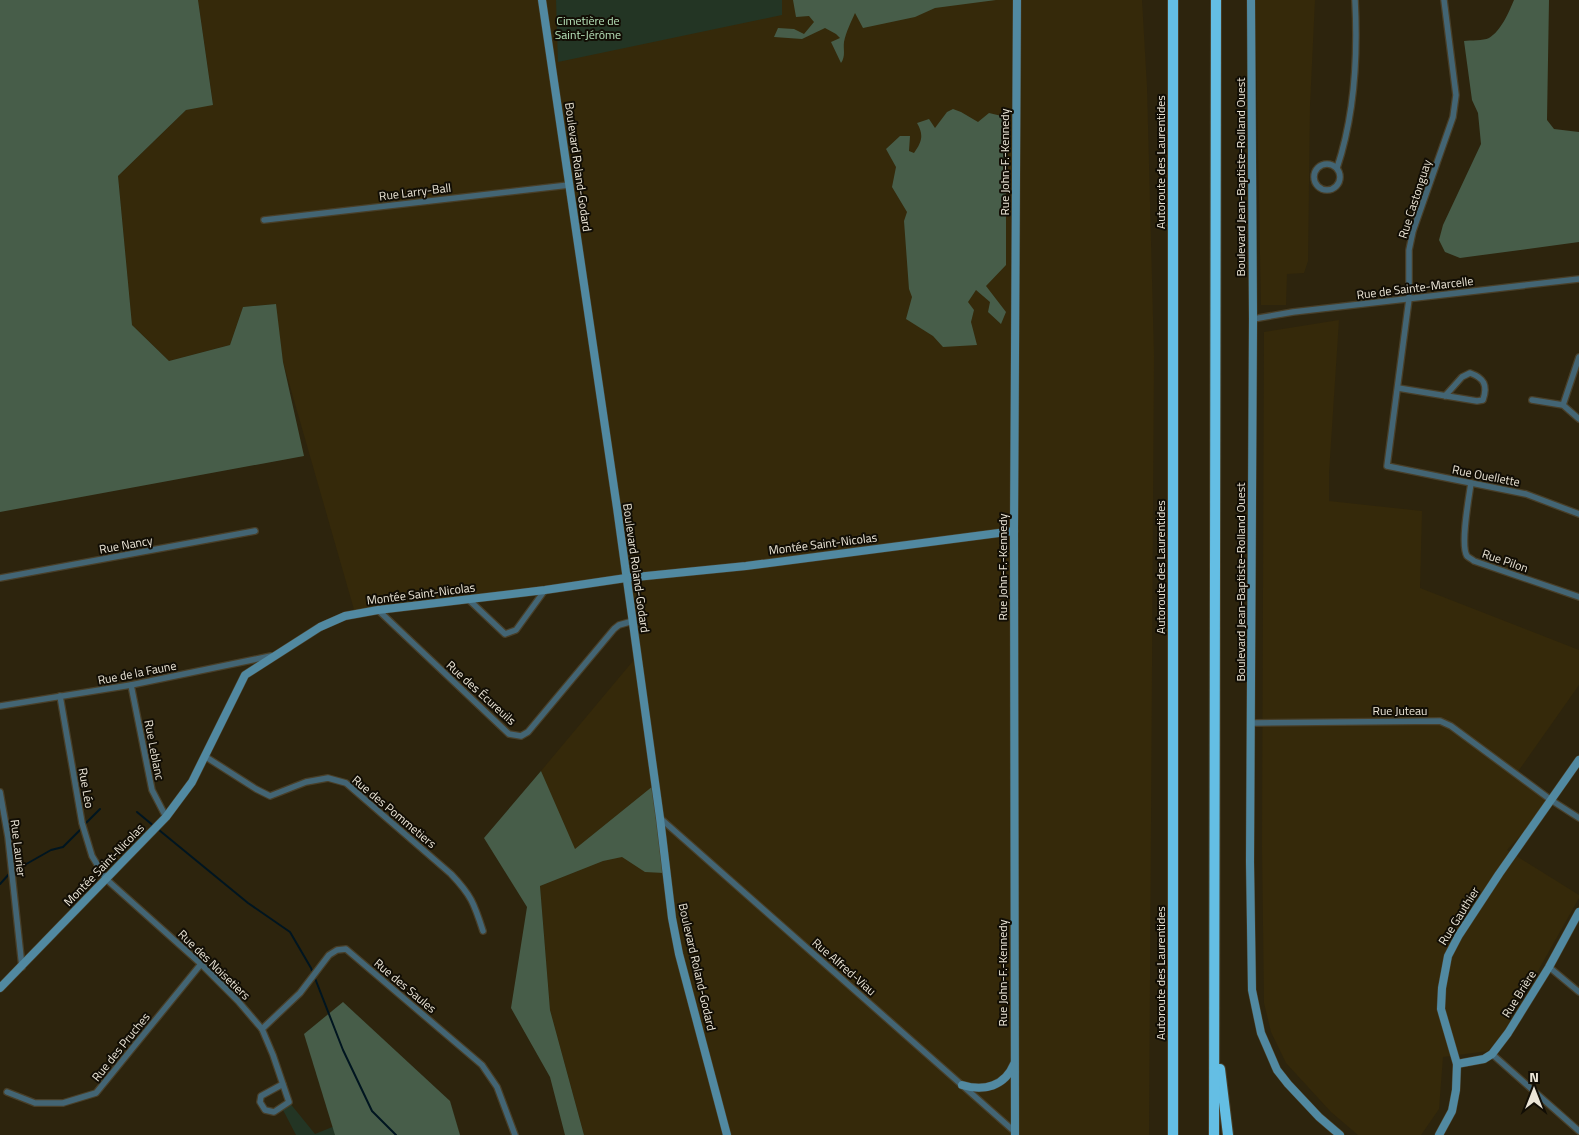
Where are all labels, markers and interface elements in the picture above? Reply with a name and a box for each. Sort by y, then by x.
park label: Cimetière de Saint-Jérôme [555,11,621,44]
street label: Boulevard Jean-Baptiste-Rolland Ouest [1231,77,1250,277]
street label: Autoroute des Laurentides [1151,95,1170,229]
street label: Boulevard Roland-Godard [560,101,597,233]
street label: Rue John-F.-Kennedy [995,108,1014,216]
street label: Rue Castonguay [1393,157,1436,241]
street label: Rue Larry-Ball [378,178,452,205]
street label: Rue de Sainte-Marcelle [1355,271,1474,304]
street label: Rue Ouellette [1450,460,1522,491]
street label: Boulevard Jean-Baptiste-Rolland Ouest [1231,482,1250,682]
street label: Autoroute des Laurentides [1151,500,1170,634]
street label: Boulevard Roland-Godard [618,502,655,634]
street label: Rue John-F.-Kennedy [993,513,1012,621]
street label: Montée Saint-Nicolas [768,527,879,560]
street label: Rue Nancy [98,530,154,559]
street label: Rue Pilon [1480,544,1531,577]
street label: Montée Saint-Nicolas [366,577,477,610]
street label: Rue de la Faune [96,656,178,689]
street label: Rue des Écureuils [442,656,521,730]
street label: Rue Juteau [1373,701,1427,720]
street label: Rue Leblanc [139,718,170,782]
street label: Rue Léo [74,766,99,810]
street label: Rue des Pommetiers [348,771,441,853]
street label: Rue Laurier [6,818,31,878]
street label: Montée Saint-Nicolas [59,819,149,910]
street label: Rue Gauthier [1433,883,1484,949]
street label: Boulevard Roland-Godard [674,901,721,1033]
street label: Autoroute des Laurentides [1151,906,1170,1040]
street label: Rue John-F.-Kennedy [993,919,1012,1027]
street label: Rue des Noisetiers [174,925,255,1005]
street label: Rue Alfred-Viau [808,933,881,1000]
street label: Rue des Saules [370,954,441,1018]
street label: Rue Brière [1497,966,1541,1021]
street label: Rue des Pruches [87,1008,155,1085]
north arrow [1509,1065,1559,1115]
text: N [1529,1066,1539,1087]

